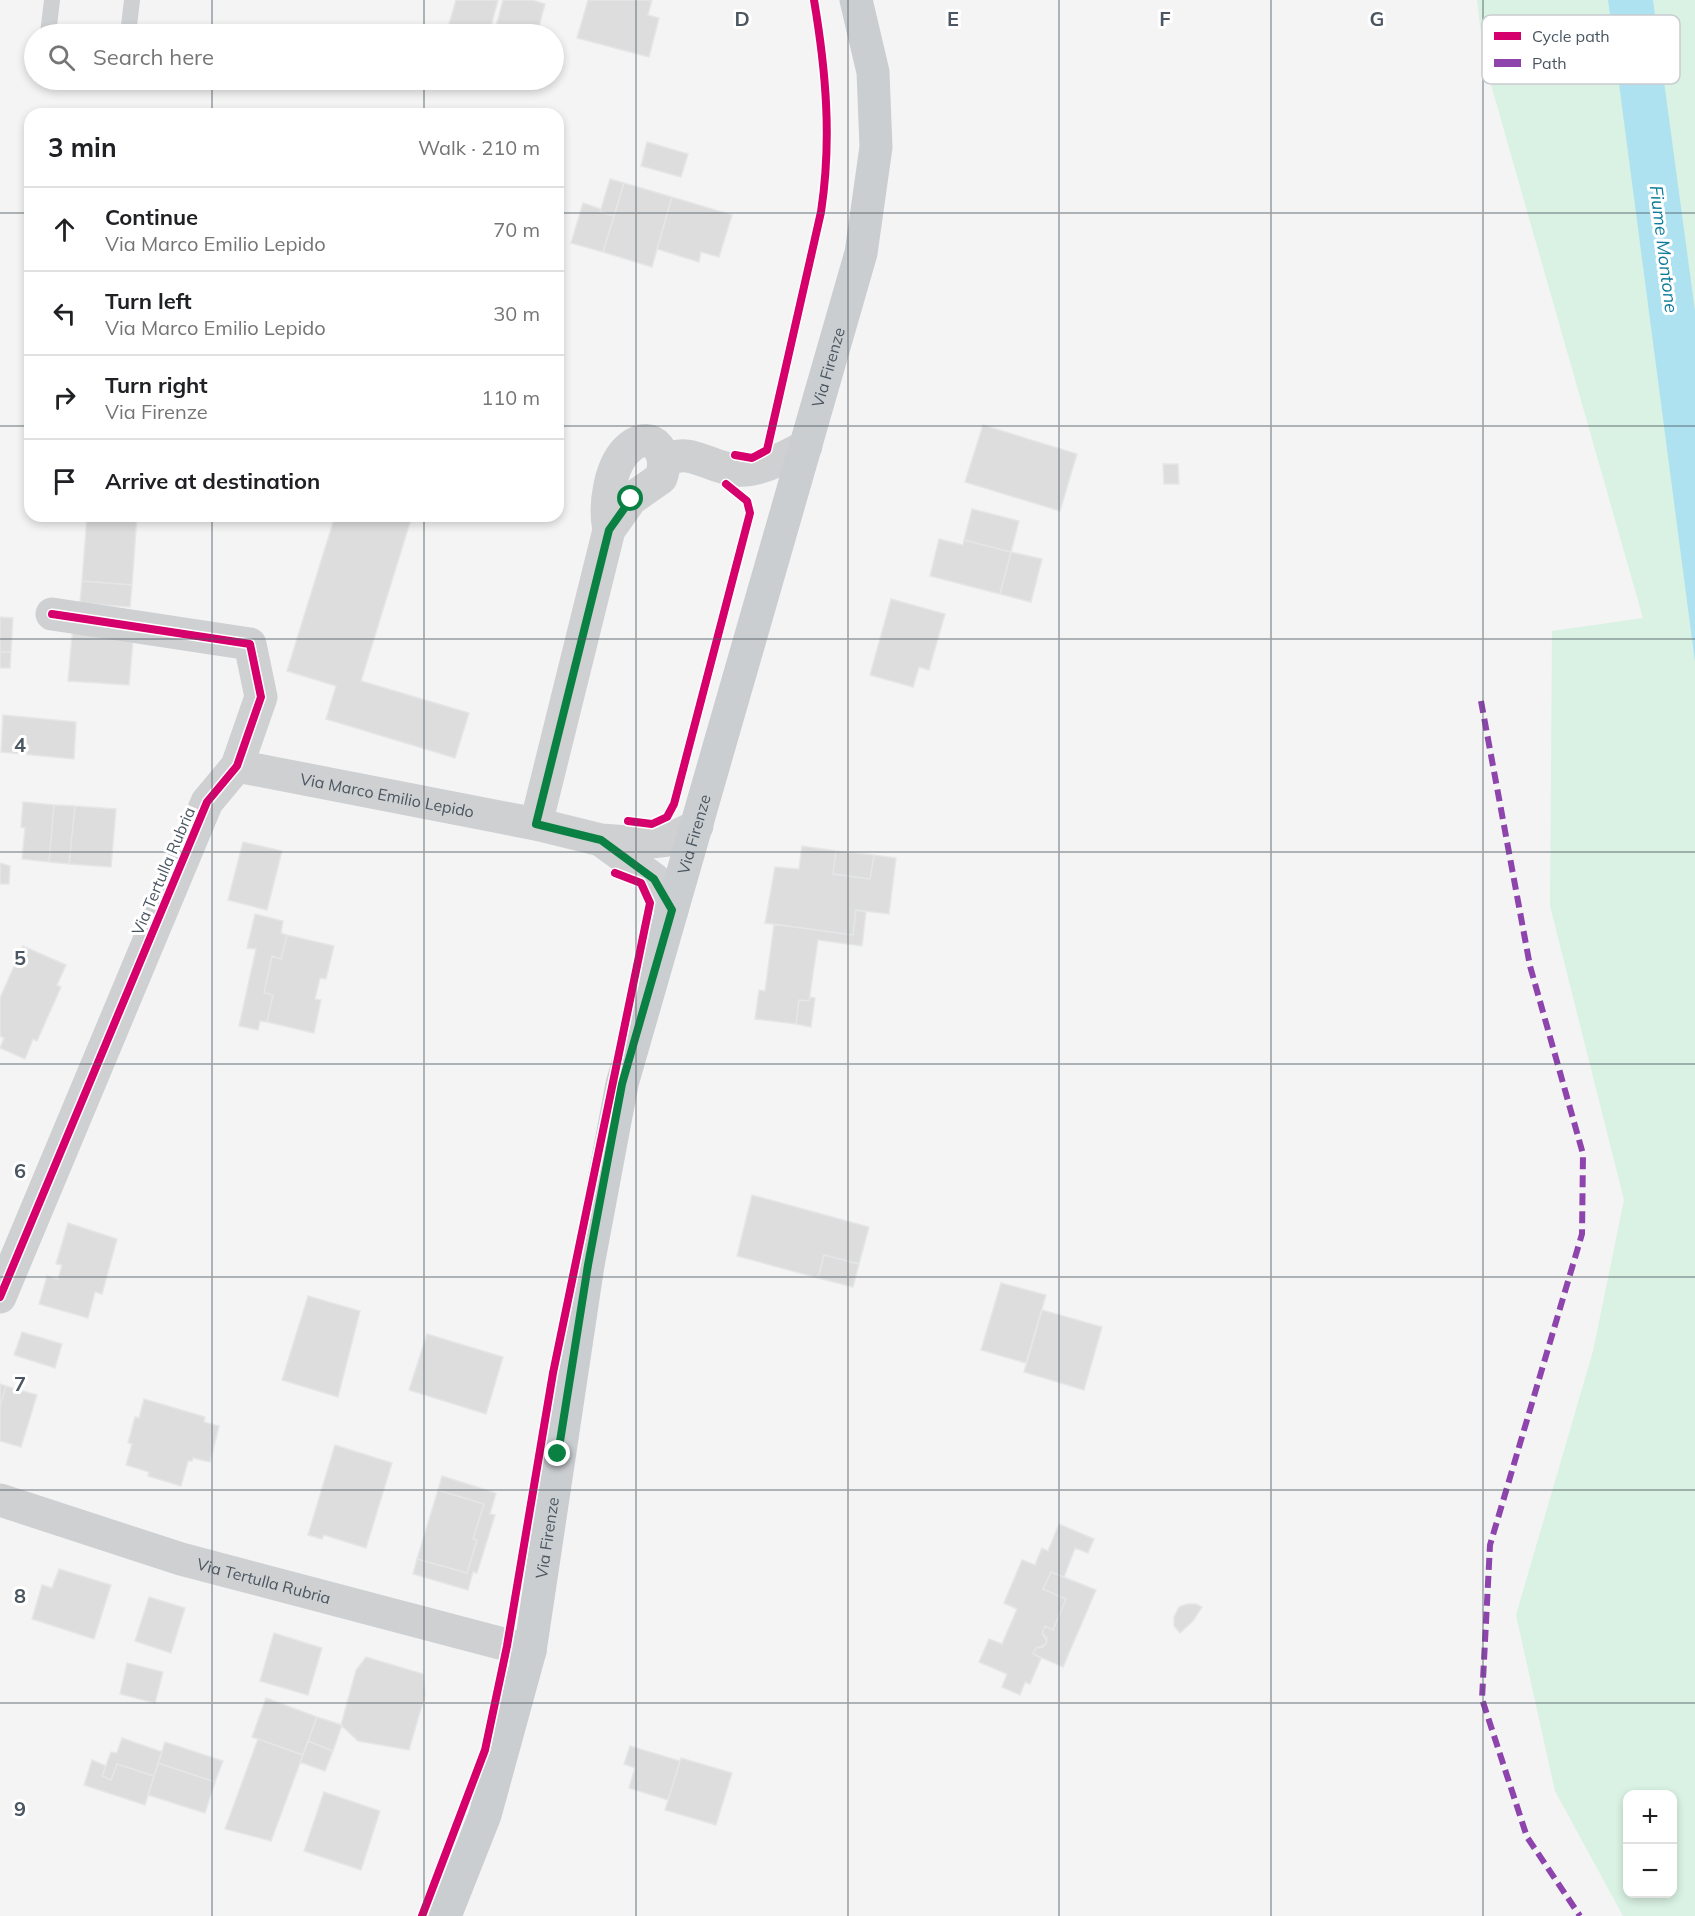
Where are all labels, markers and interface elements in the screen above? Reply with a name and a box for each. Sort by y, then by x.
text: D [734,6,750,31]
text: E [947,6,959,31]
text: F [1159,6,1171,31]
text: G [1370,6,1384,31]
legend [1482,15,1680,84]
search box [24,24,564,90]
text: Cycle path [1532,26,1610,46]
icon: search [45,41,78,74]
text: Search here [93,43,214,71]
text: Path [1532,53,1567,73]
text: 3 min [48,131,117,164]
text: Walk · 210 m [418,135,540,160]
water label: Fiume Montone [1645,184,1683,314]
text: Continue [105,203,198,231]
icon: ahead [48,213,81,246]
text: 70 m [493,217,540,242]
text: Via Marco Emilio Lepido [105,231,326,256]
text: Turn left [105,287,192,315]
icon: left [48,297,81,330]
text: 30 m [493,301,540,326]
text: Via Marco Emilio Lepido [105,315,326,340]
street label: Via Firenze [807,325,849,410]
text: Turn right [105,371,208,399]
icon: right [48,381,81,414]
text: 110 m [481,385,540,410]
text: Via Firenze [105,399,208,424]
icon: arrive [48,465,81,498]
text: Arrive at destination [105,467,320,495]
route start [617,485,643,511]
text: 4 [14,732,26,757]
street label: Via Marco Emilio Lepido [299,768,476,822]
street label: Via Firenze [673,792,715,877]
street label: Via Tertulla Rubria [127,804,199,938]
text: 5 [14,945,26,970]
text: 6 [14,1158,26,1183]
text: 7 [14,1371,26,1396]
route end [544,1440,570,1466]
street label: Via Firenze [531,1496,563,1580]
street label: Via Tertulla Rubria [195,1554,333,1608]
text: 8 [14,1583,26,1608]
map controls [1623,1790,1677,1898]
button: + [1623,1790,1677,1844]
text: 9 [14,1796,26,1821]
button: − [1623,1844,1677,1898]

